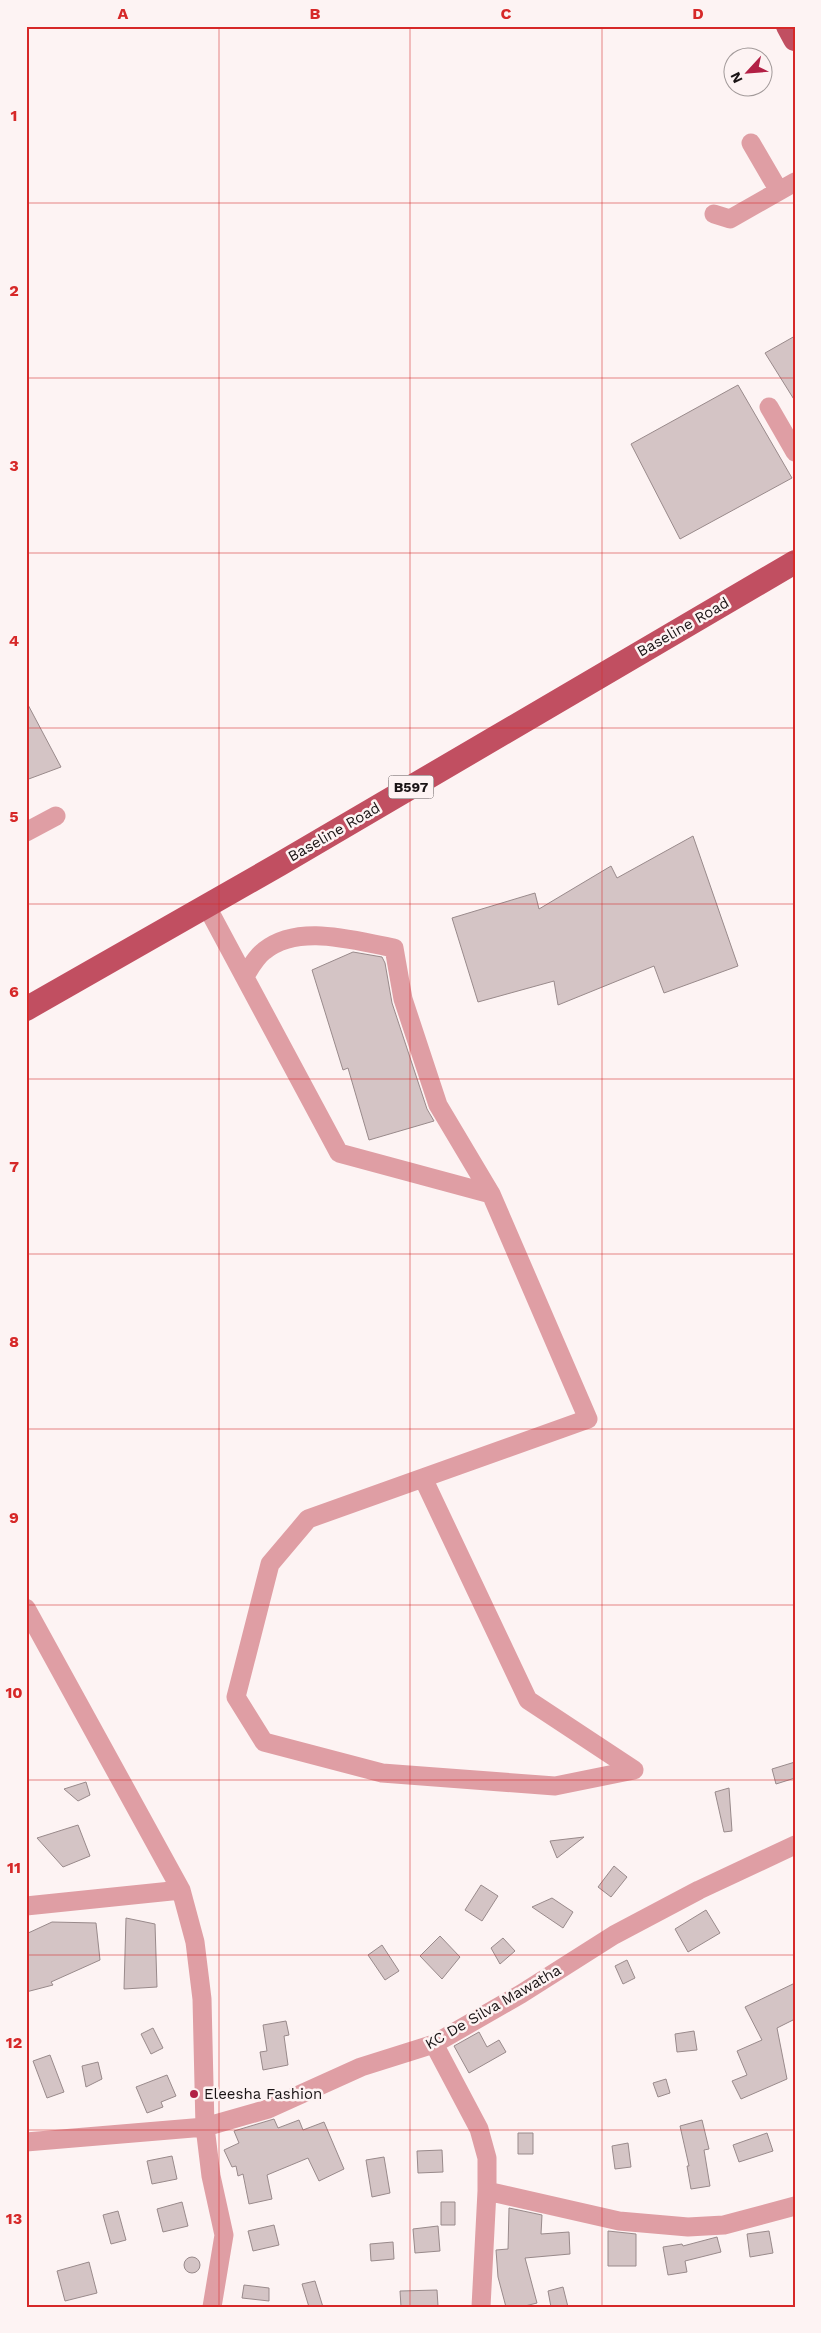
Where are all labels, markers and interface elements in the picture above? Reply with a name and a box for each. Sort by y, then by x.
text: A [118,4,129,23]
text: B [310,4,321,23]
text: C [501,4,512,23]
text: D [692,4,704,23]
north arrow [724,48,774,98]
text: N [727,70,746,86]
text: 1 [11,106,17,125]
text: 2 [9,281,19,300]
text: 3 [9,456,19,475]
street label: Baseline Road [634,593,732,661]
text: 4 [9,631,19,650]
road number: B597 [388,776,434,799]
street label: Baseline Road [285,798,383,866]
text: 5 [9,807,19,826]
text: 6 [9,982,19,1001]
text: 7 [9,1157,19,1176]
text: 8 [9,1332,19,1351]
text: 9 [9,1508,19,1527]
text: 10 [5,1683,23,1702]
text: 11 [7,1858,21,1877]
street label: KC De Silva Mawatha [422,1961,565,2053]
text: 12 [6,2033,22,2052]
place label: Eleesha Fashion [204,2085,322,2103]
marker: Eleesha Fashion [188,2088,200,2100]
text: 13 [6,2209,22,2228]

